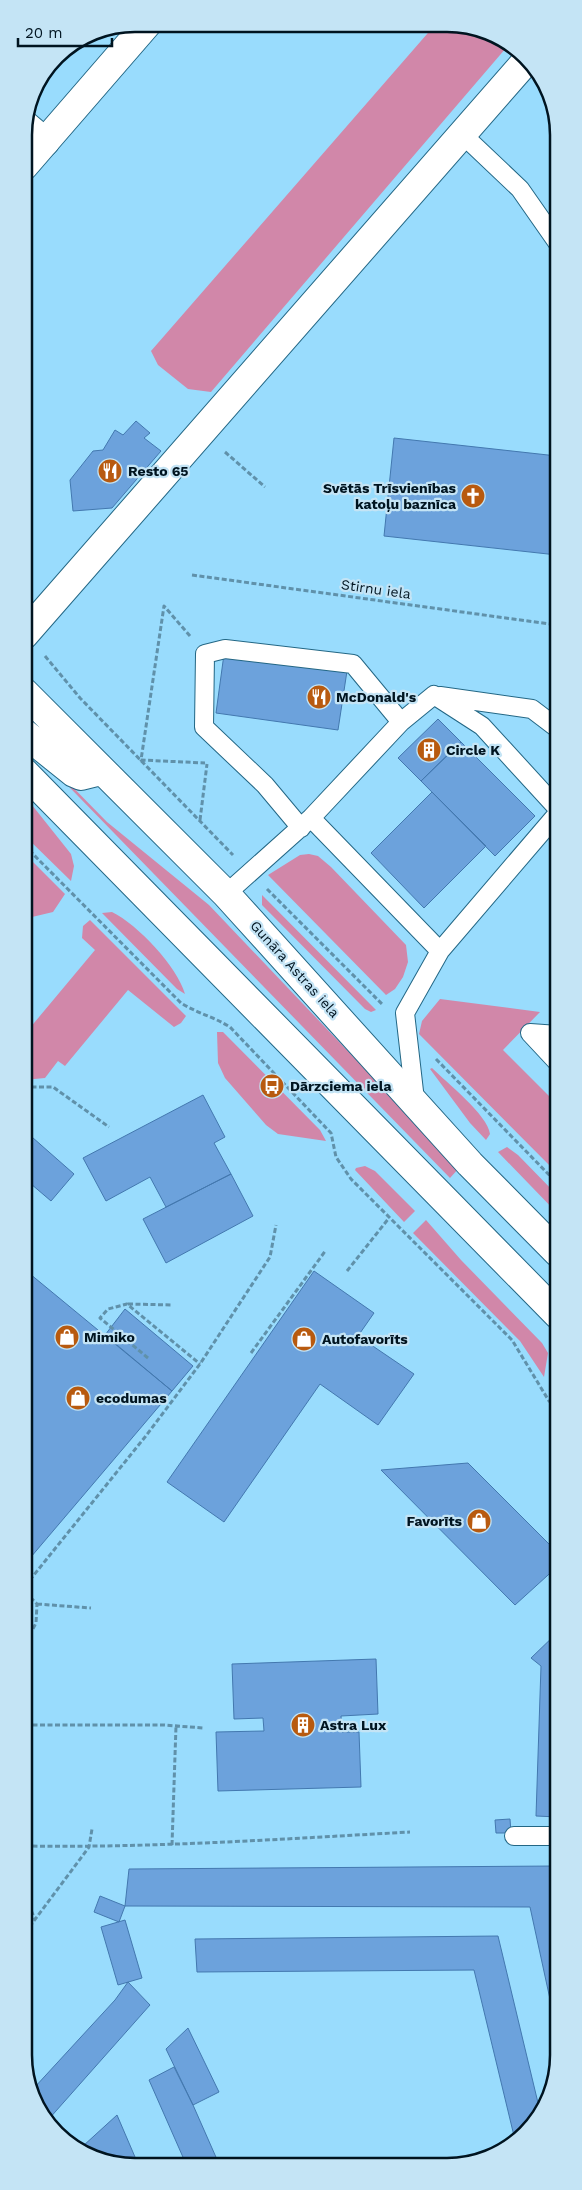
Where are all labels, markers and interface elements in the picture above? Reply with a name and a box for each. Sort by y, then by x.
scale bar [18,15,111,47]
text: 20 m [25,24,63,42]
restaurant icon: Resto 65 [97,458,123,484]
place label: Resto 65 [128,463,188,479]
place label: Svētās Trīsvienības katoļu baznīca [323,480,457,512]
church icon: Svētās Trīsvienības katoļu baznīca [460,483,486,509]
street label: Stirnu iela [340,576,412,602]
restaurant icon: McDonald's [306,684,332,710]
place label: McDonald's [336,689,417,705]
building icon: Circle K [416,737,442,763]
place label: Circle K [446,742,500,758]
street label: Gunāra Astras iela [247,917,343,1021]
bus stop icon: Dārzciema iela [259,1073,285,1099]
place label: Dārzciema iela [290,1078,392,1094]
shop icon: Mimiko [54,1324,80,1350]
shop icon: Autofavorīts [291,1326,317,1352]
place label: Mimiko [84,1329,135,1345]
place label: Autofavorīts [322,1331,408,1347]
shop icon: ecodumas [65,1385,91,1411]
place label: ecodumas [96,1390,167,1406]
shop icon: Favorīts [466,1508,492,1534]
place label: Favorīts [406,1513,463,1529]
building icon: Astra Lux [290,1712,316,1738]
place label: Astra Lux [320,1717,387,1733]

